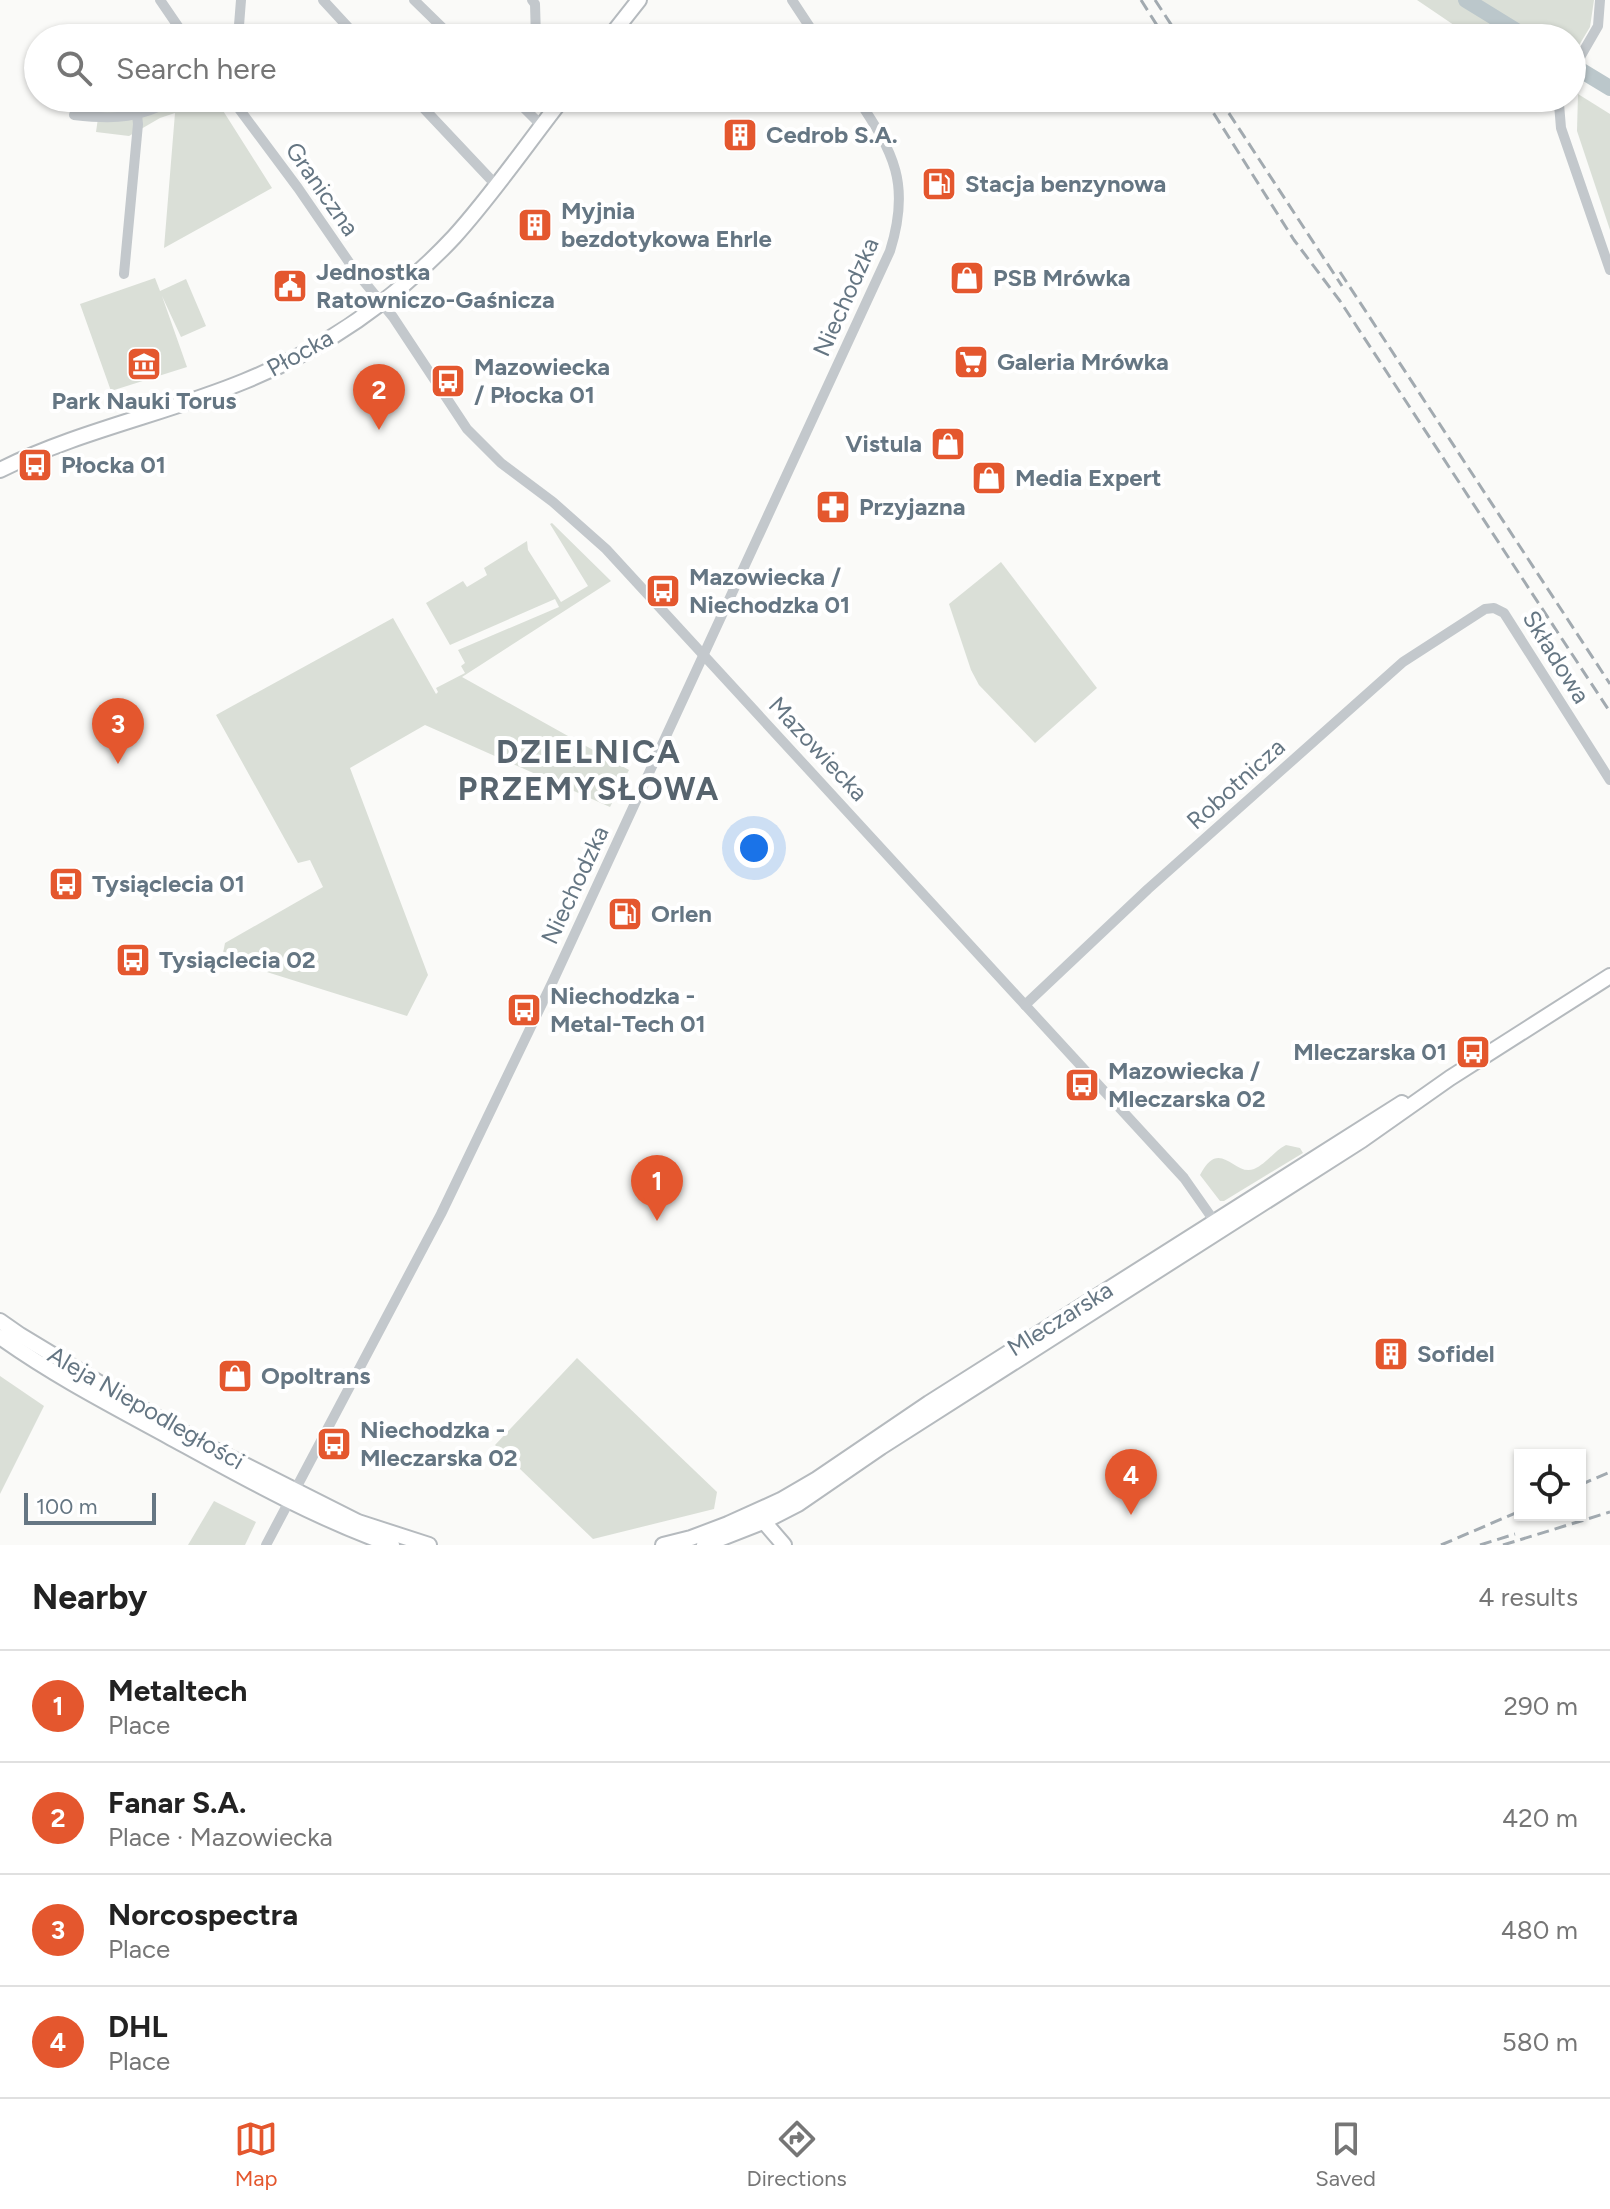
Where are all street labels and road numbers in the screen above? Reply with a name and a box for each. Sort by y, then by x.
street label: Graniczna [280,136,365,241]
street label: Niechodzka [806,233,885,361]
street label: Płocka [262,323,338,383]
street label: Składowa [1517,605,1596,708]
street label: Mazowiecka [763,690,874,807]
street label: Robotnicza [1181,732,1291,835]
street label: Niechodzka [535,821,615,948]
street label: Mleczarska [1002,1275,1118,1362]
street label: Aleja Niepodległości [43,1340,249,1476]

